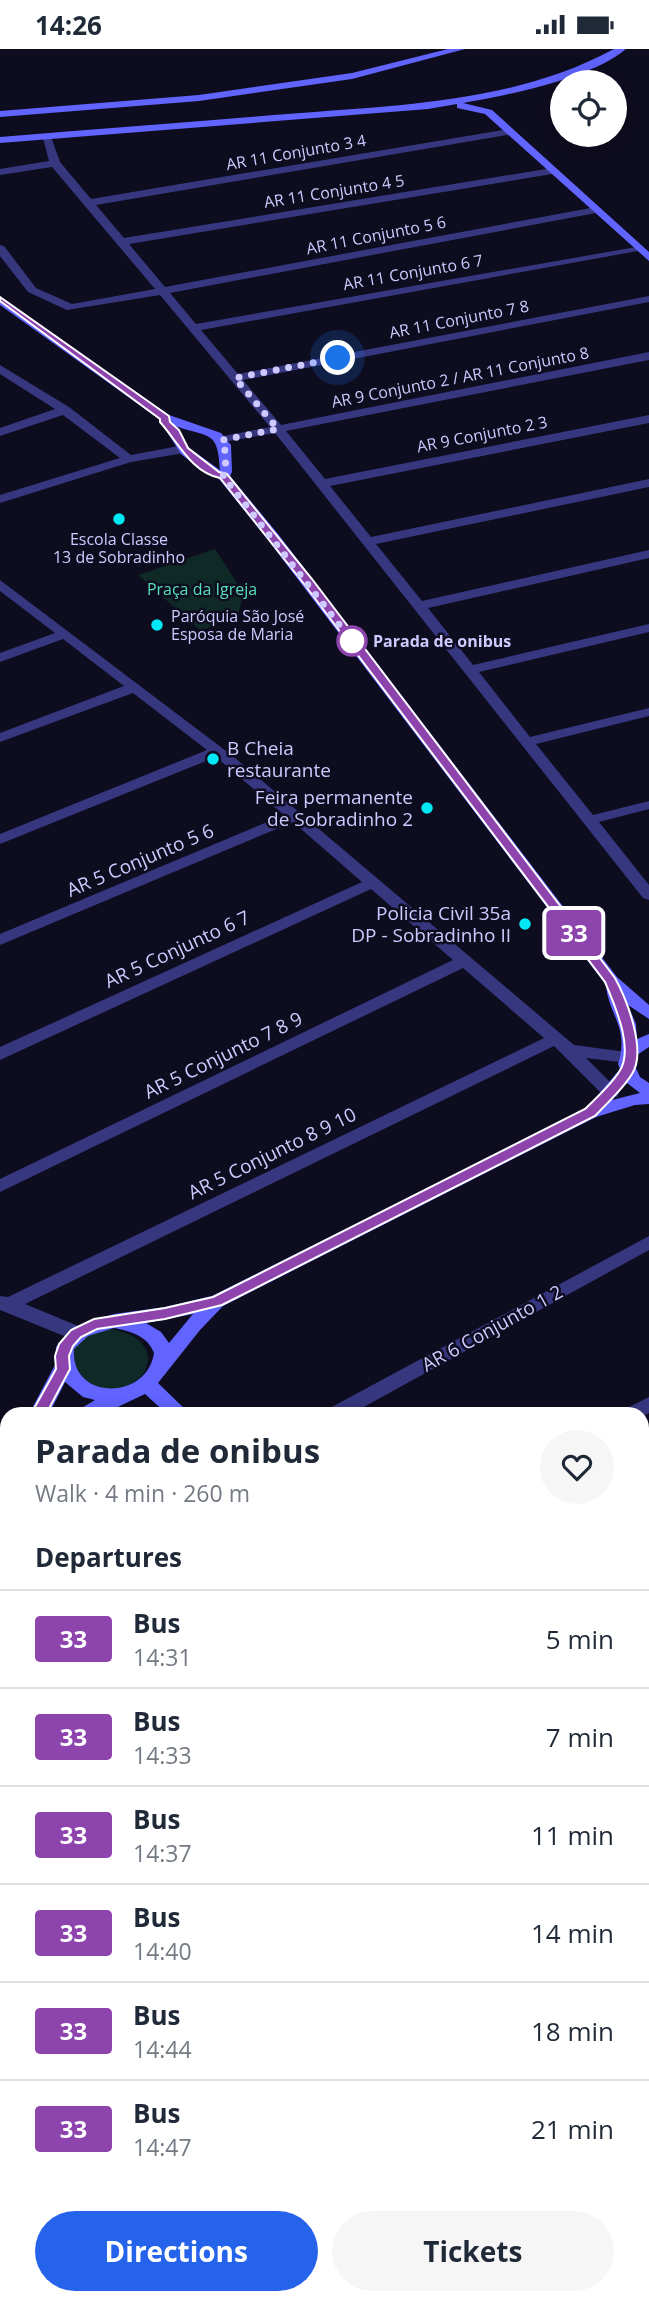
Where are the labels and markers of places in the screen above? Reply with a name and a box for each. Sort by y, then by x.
marker: Escola Classe 13 de Sobradinho [111,511,127,527]
place label: Escola Classe 13 de Sobradinho [53,528,185,568]
place label: Paróquia São José Esposa de Maria [171,605,304,645]
marker: Paróquia São José Esposa de Maria [149,617,165,633]
marker: Parada de onibus [337,626,367,656]
place label: Parada de onibus [373,630,511,652]
place label: B Cheia restaurante [227,735,331,783]
marker: B Cheia restaurante [205,751,221,767]
place label: Feira permanente de Sobradinho 2 [255,784,413,832]
marker: Feira permanente de Sobradinho 2 [419,800,435,816]
place label: Policia Civil 35a DP - Sobradinho II [351,900,511,948]
marker: Policia Civil 35a DP - Sobradinho II [517,916,533,932]

